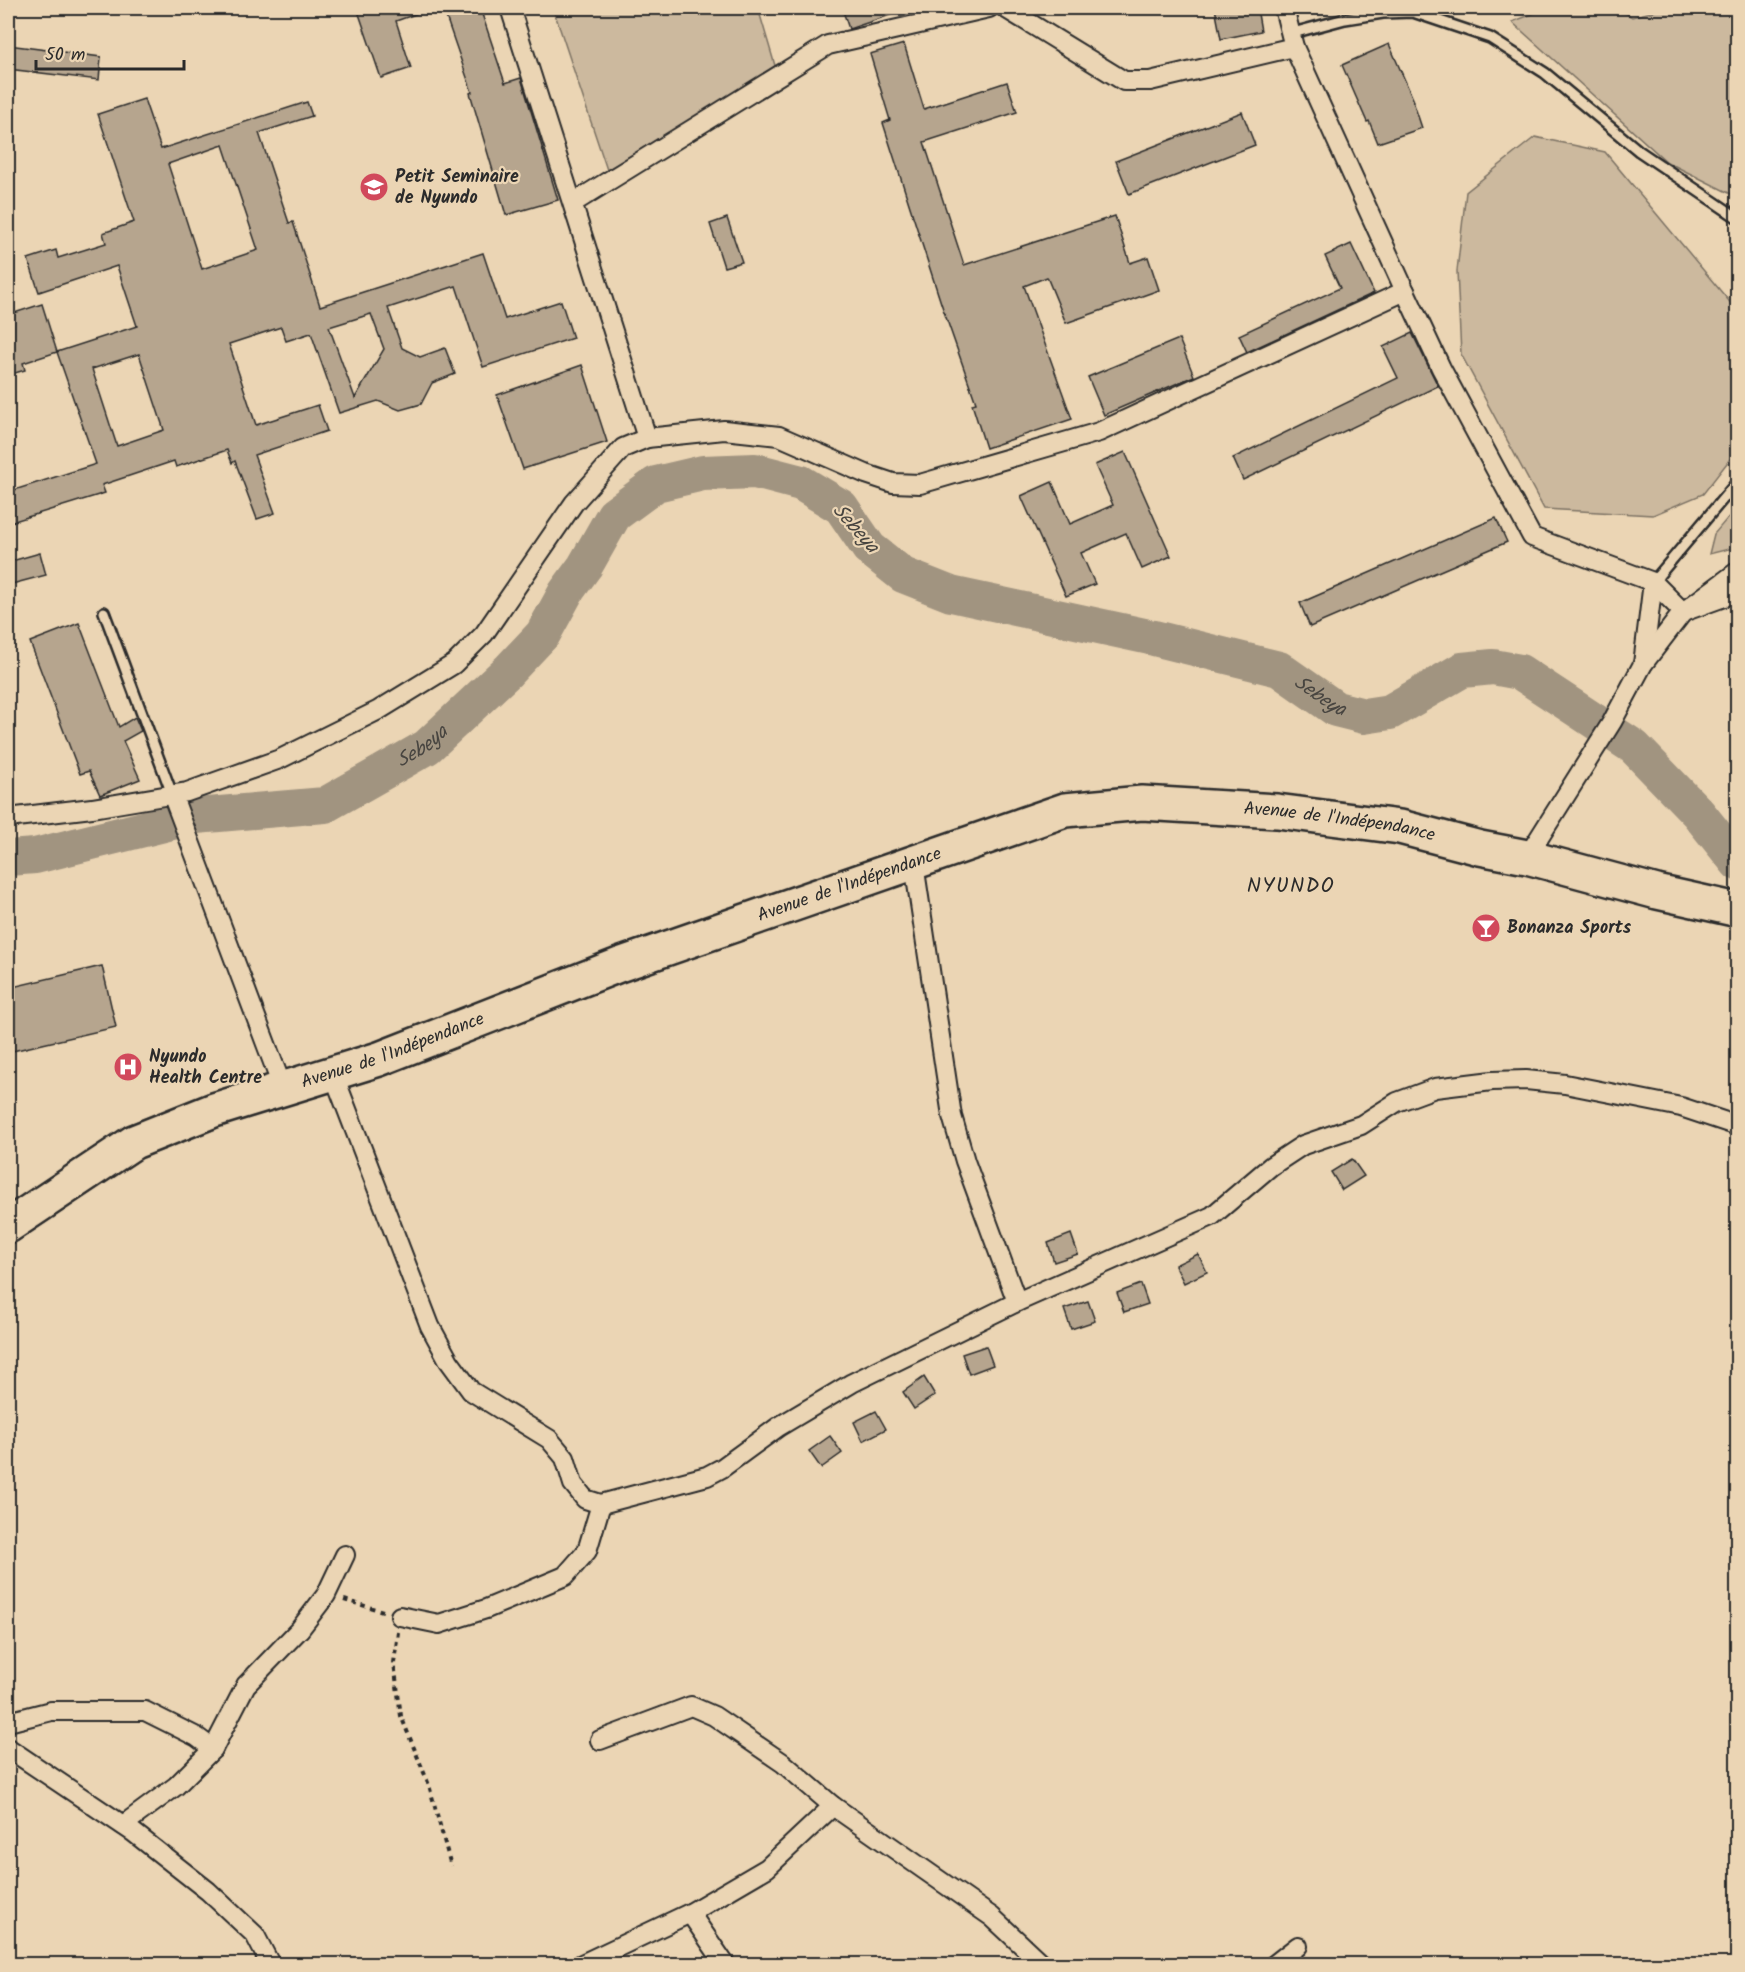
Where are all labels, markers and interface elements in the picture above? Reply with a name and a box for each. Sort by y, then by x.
scale bar [36,33,184,71]
text: 50 m [45,41,85,70]
place label: Petit Seminaire de Nyundo [395,163,519,213]
school or university icon: Petit Seminaire de Nyundo [358,171,390,203]
water label: Sebeya [824,497,887,562]
water label: Sebeya [1287,668,1350,727]
water label: Sebeya [391,717,457,777]
street label: Avenue de l'Indépendance [1243,795,1438,850]
street label: Avenue de l'Indépendance [753,840,945,930]
district label: NYUNDO [1247,870,1335,903]
bar icon: Bonanza Sports [1470,912,1502,944]
place label: Bonanza Sports [1507,914,1632,943]
street label: Avenue de l'Indépendance [297,1005,489,1097]
place label: Nyundo Health Centre [149,1043,262,1093]
hospital icon: Nyundo Health Centre [112,1051,144,1083]

